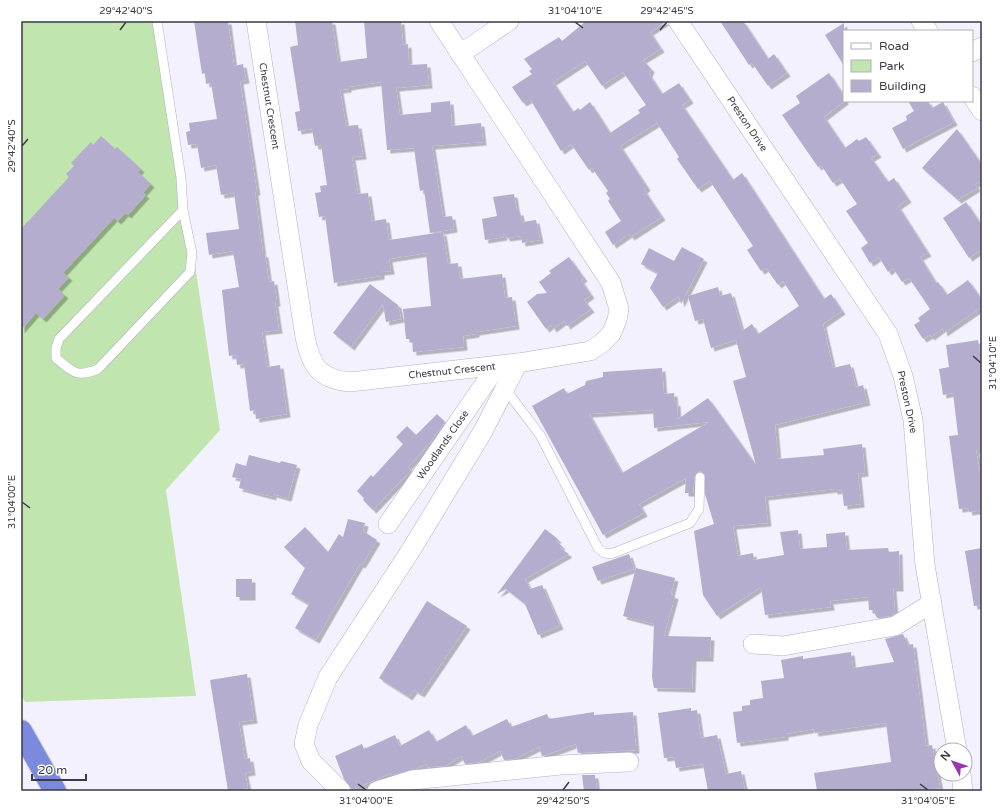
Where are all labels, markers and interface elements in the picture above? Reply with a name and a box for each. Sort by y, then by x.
text: 29°42'40"S [99,5,153,17]
text: 31°04'10"E [548,5,602,17]
text: 29°42'45"S [640,5,694,17]
legend [843,30,973,102]
text: Road [879,39,909,53]
text: Park [879,59,905,73]
street label: Chestnut Crescent [256,62,282,150]
text: Building [879,79,926,93]
street label: Preston Drive [724,94,770,154]
text: 29°42'40"S [6,119,18,173]
text: 31°04'10"E [987,336,999,390]
street label: Chestnut Crescent [408,360,496,382]
street label: Preston Drive [894,370,920,435]
street label: Woodlands Close [415,408,472,482]
text: 31°04'00"E [6,475,18,529]
north arrow [933,742,973,782]
text: N [938,748,954,763]
scale bar [32,756,86,782]
text: 20 m [38,763,67,777]
text: 31°04'00"E [339,795,393,807]
text: 29°42'50"S [536,795,590,807]
text: 31°04'05"E [901,795,955,807]

